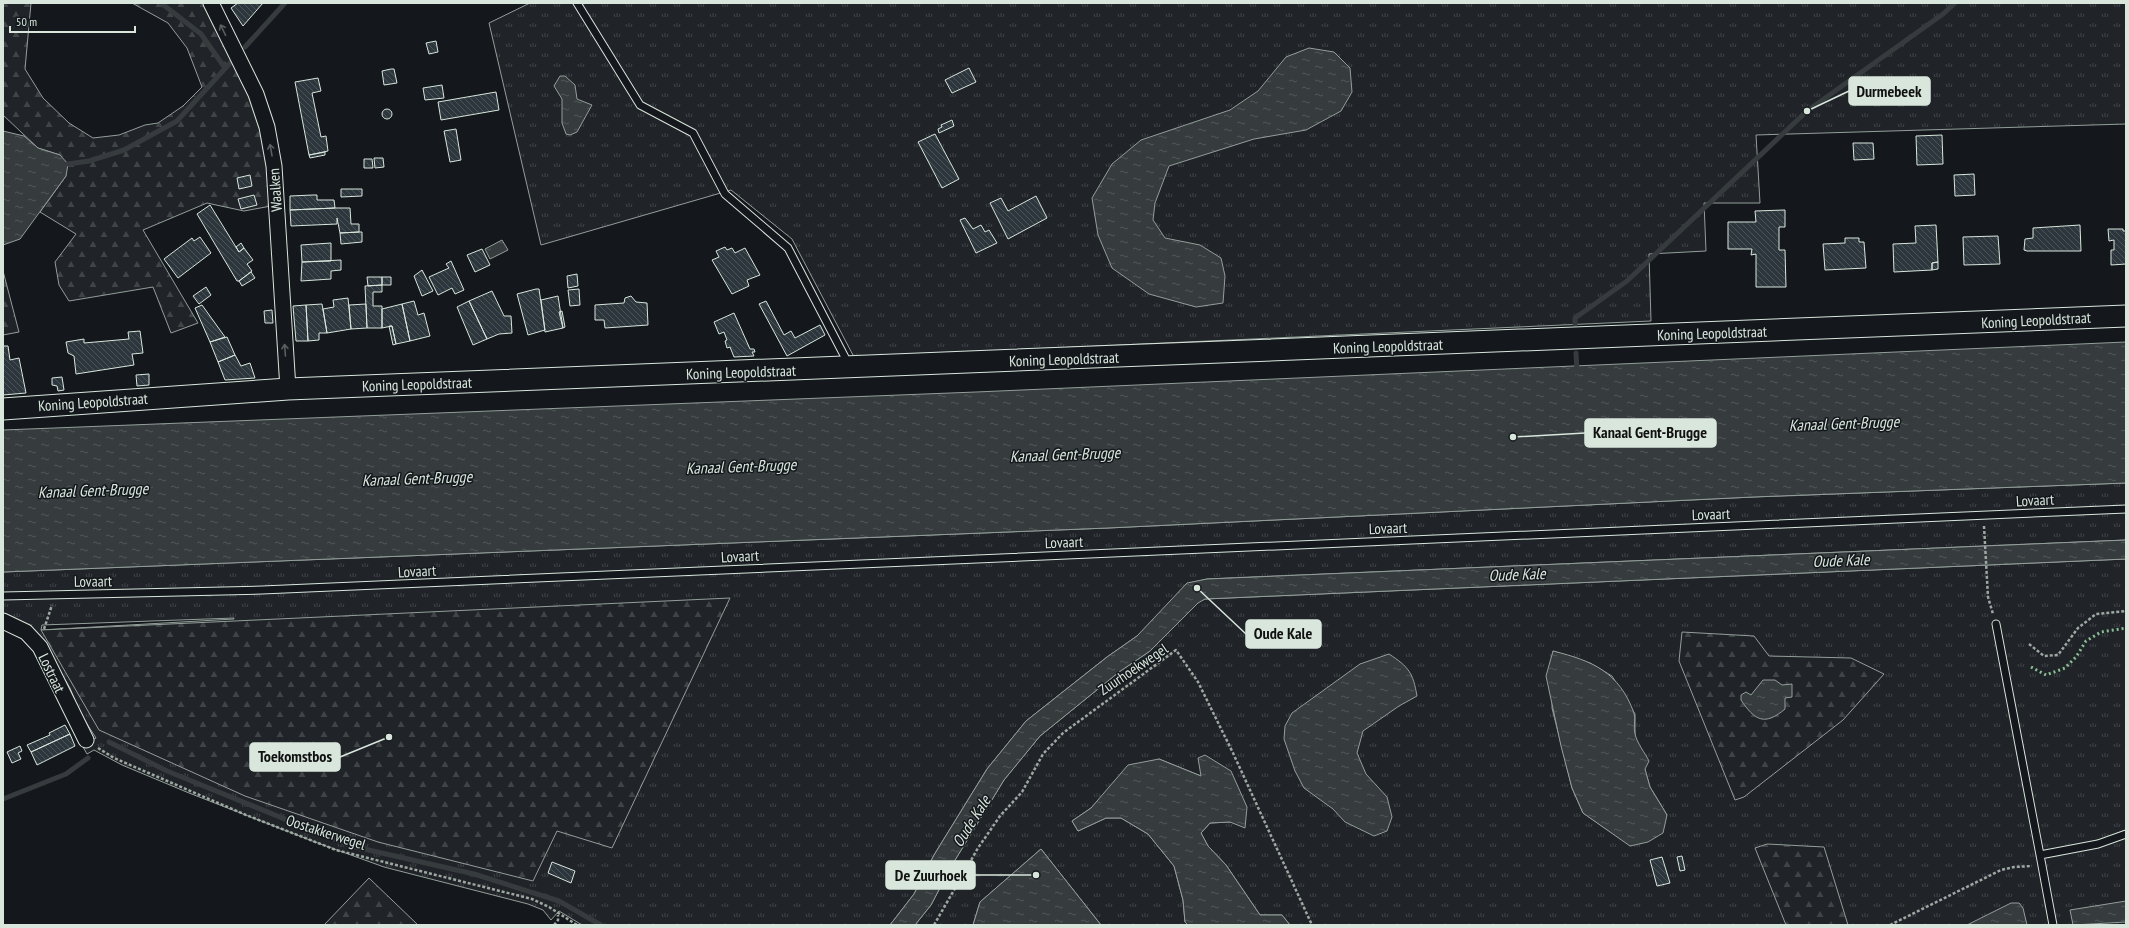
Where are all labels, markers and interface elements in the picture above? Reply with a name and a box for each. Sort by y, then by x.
scale bar [10,8,135,34]
text: 50 m [16,14,37,29]
one-way arrow [219,25,226,37]
callout: Durmebeek [1849,77,1930,105]
text: Durmebeek [1856,81,1922,101]
one-way arrow [267,144,275,157]
street label: Waalken [264,168,286,212]
street label: Koning Leopoldstraat [1981,308,2091,332]
street label: Koning Leopoldstraat [1657,322,1767,344]
street label: Koning Leopoldstraat [1333,335,1443,357]
one-way arrow [282,344,289,357]
street label: Koning Leopoldstraat [1009,348,1119,370]
street label: Koning Leopoldstraat [686,361,796,383]
street label: Koning Leopoldstraat [362,373,472,395]
street label: Koning Leopoldstraat [38,389,148,415]
water label: Kanaal Gent-Brugge [1788,411,1901,435]
callout: Kanaal Gent-Brugge [1585,419,1716,447]
text: Kanaal Gent-Brugge [1593,422,1707,442]
water label: Kanaal Gent-Brugge [1009,442,1122,466]
water label: Kanaal Gent-Brugge [685,454,798,478]
water label: Kanaal Gent-Brugge [361,466,474,490]
water label: Kanaal Gent-Brugge [37,478,150,502]
street label: Lovaart [2015,490,2055,510]
street label: Lovaart [1692,504,1730,524]
street label: Lovaart [1369,518,1407,538]
street label: Lovaart [1045,532,1083,552]
street label: Lovaart [720,546,760,566]
water label: Oude Kale [1812,549,1871,571]
street label: Lovaart [397,561,437,581]
water label: Oude Kale [1488,563,1547,585]
street label: Lovaart [74,571,112,591]
callout: Oude Kale [1246,620,1321,648]
text: Oude Kale [1254,623,1312,643]
street label: Zuurhoekwegel [1095,639,1172,699]
street label: Lostraat [34,650,70,696]
callout: Toekomstbos [250,743,340,771]
text: Toekomstbos [258,746,332,766]
water label: Oude Kale [947,790,995,850]
street label: Oostakkerwegel [284,810,369,854]
callout: De Zuurhoek [886,861,975,889]
text: De Zuurhoek [895,865,968,885]

